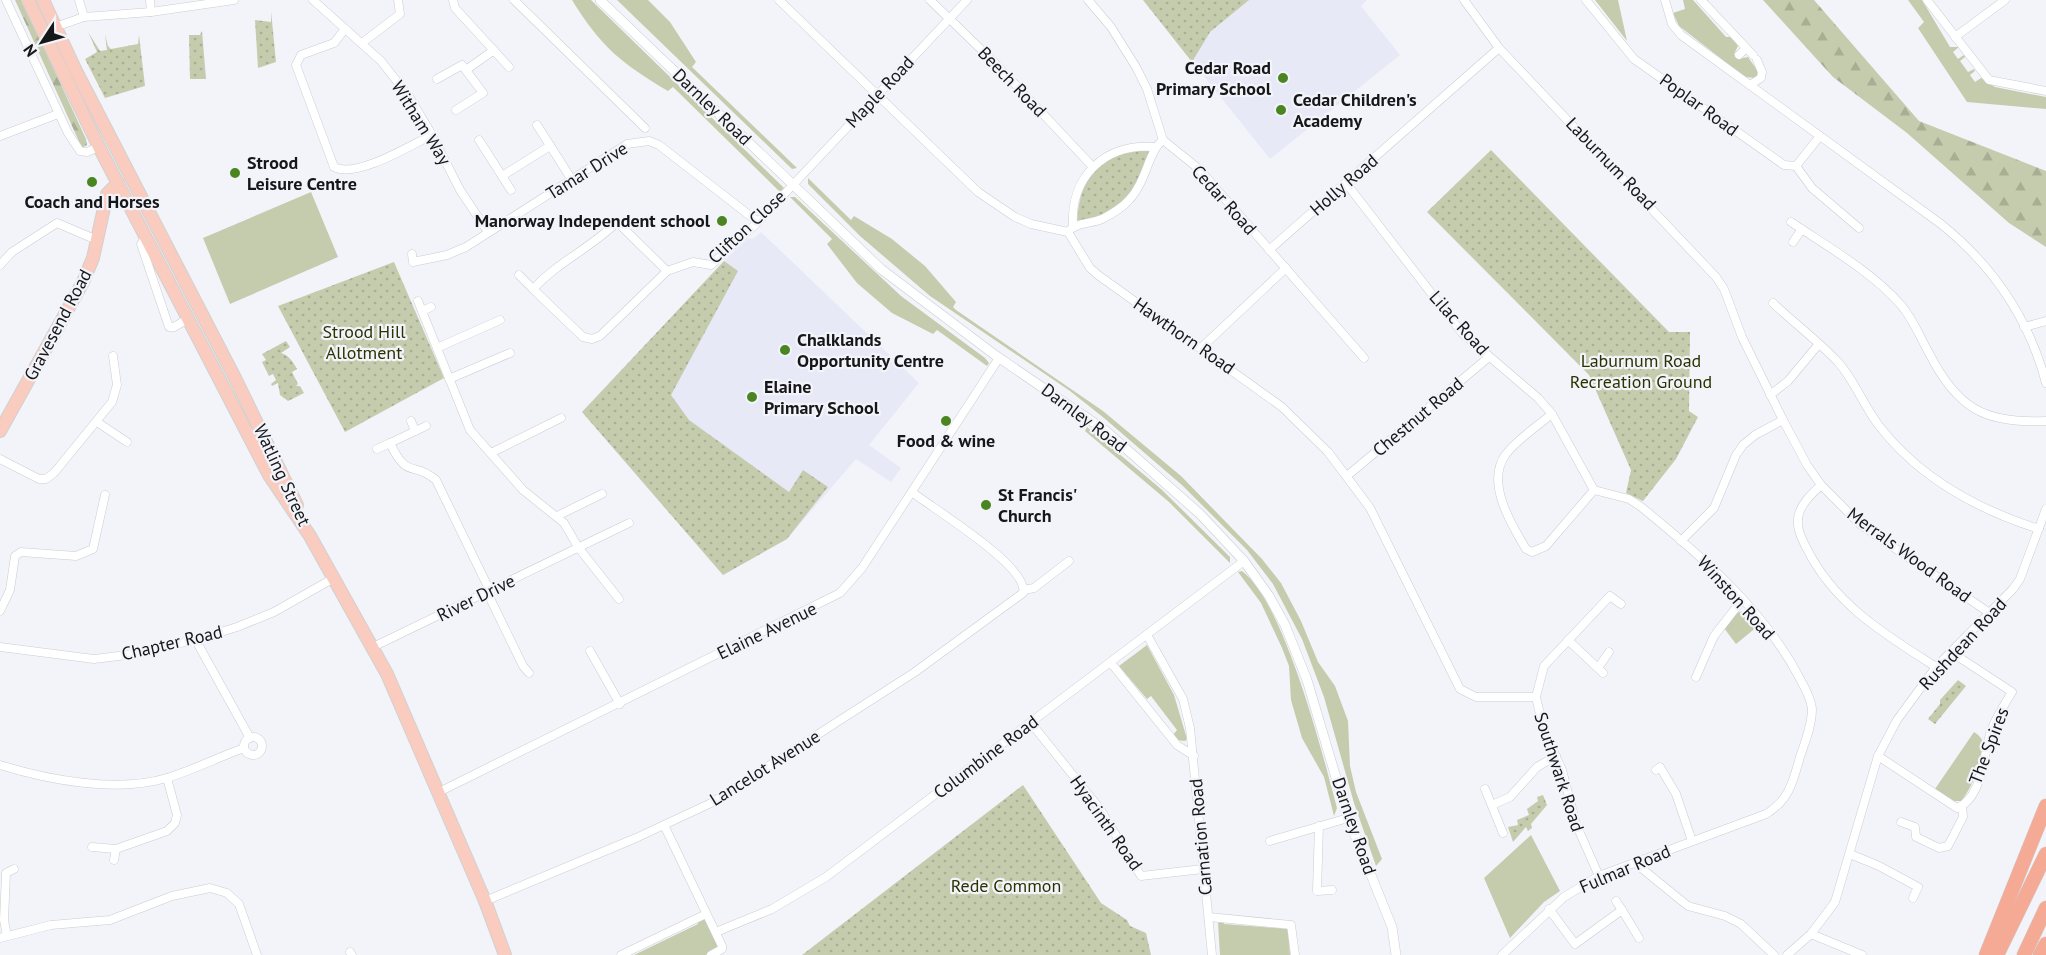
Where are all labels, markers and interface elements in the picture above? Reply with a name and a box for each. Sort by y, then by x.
north arrow [12,12,72,72]
text: N [19,41,41,61]
street label: Beech Road [973,42,1052,122]
street label: Maple Road [840,51,919,132]
place label: Cedar Road Primary School [1156,56,1272,100]
street label: Darnley Road [668,63,757,150]
street label: Poplar Road [1655,68,1743,141]
marker: Cedar Road Primary School [1276,71,1290,85]
street label: Witham Way [386,76,457,170]
place label: Cedar Children's Academy [1293,88,1417,132]
marker: Cedar Children's Academy [1274,103,1288,117]
street label: Laburnum Road [1561,112,1661,215]
street label: Tamar Drive [542,136,632,205]
street label: Holly Road [1305,149,1383,221]
place label: Strood Leisure Centre [247,151,357,195]
street label: Cedar Road [1187,160,1262,239]
marker: Strood Leisure Centre [228,166,242,180]
marker: Coach and Horses [85,175,99,189]
street label: Clifton Close [703,185,790,268]
place label: Coach and Horses [24,190,160,213]
place label: Manorway Independent school [475,209,711,232]
marker: Manorway Independent school [715,214,729,228]
street label: Gravesend Road [19,265,97,384]
street label: Lilac Road [1424,286,1494,360]
street label: Hawthorn Road [1129,292,1240,379]
park label: Strood Hill Allotment [323,320,406,364]
place label: Chalklands Opportunity Centre [797,328,944,372]
marker: Chalklands Opportunity Centre [778,343,792,357]
park label: Laburnum Road Recreation Ground [1570,349,1712,393]
street label: Chestnut Road [1368,372,1468,461]
place label: Elaine Primary School [764,375,880,419]
street label: Darnley Road [1037,378,1132,457]
marker: Elaine Primary School [745,390,759,404]
marker: Food & wine [939,414,953,428]
street label: Watling Street [249,420,316,529]
place label: Food & wine [897,429,995,452]
place label: St Francis' Church [998,483,1077,527]
marker: St Francis' Church [979,498,993,512]
street label: Merrals Wood Road [1843,502,1976,607]
street label: Winston Road [1693,551,1780,645]
street label: River Drive [433,569,519,626]
street label: Rushdean Road [1914,593,2011,695]
street label: Elaine Avenue [713,597,820,665]
street label: Chapter Road [119,620,225,665]
street label: The Spires [1963,704,2014,788]
street label: Southwark Road [1529,709,1590,834]
street label: Columbine Road [929,710,1043,803]
street label: Lancelot Avenue [705,724,824,811]
street label: Hyacinth Road [1065,771,1148,875]
street label: Darnley Road [1327,774,1382,877]
street label: Carnation Road [1184,778,1217,896]
street label: Fulmar Road [1576,839,1674,898]
park label: Rede Common [951,874,1061,897]

